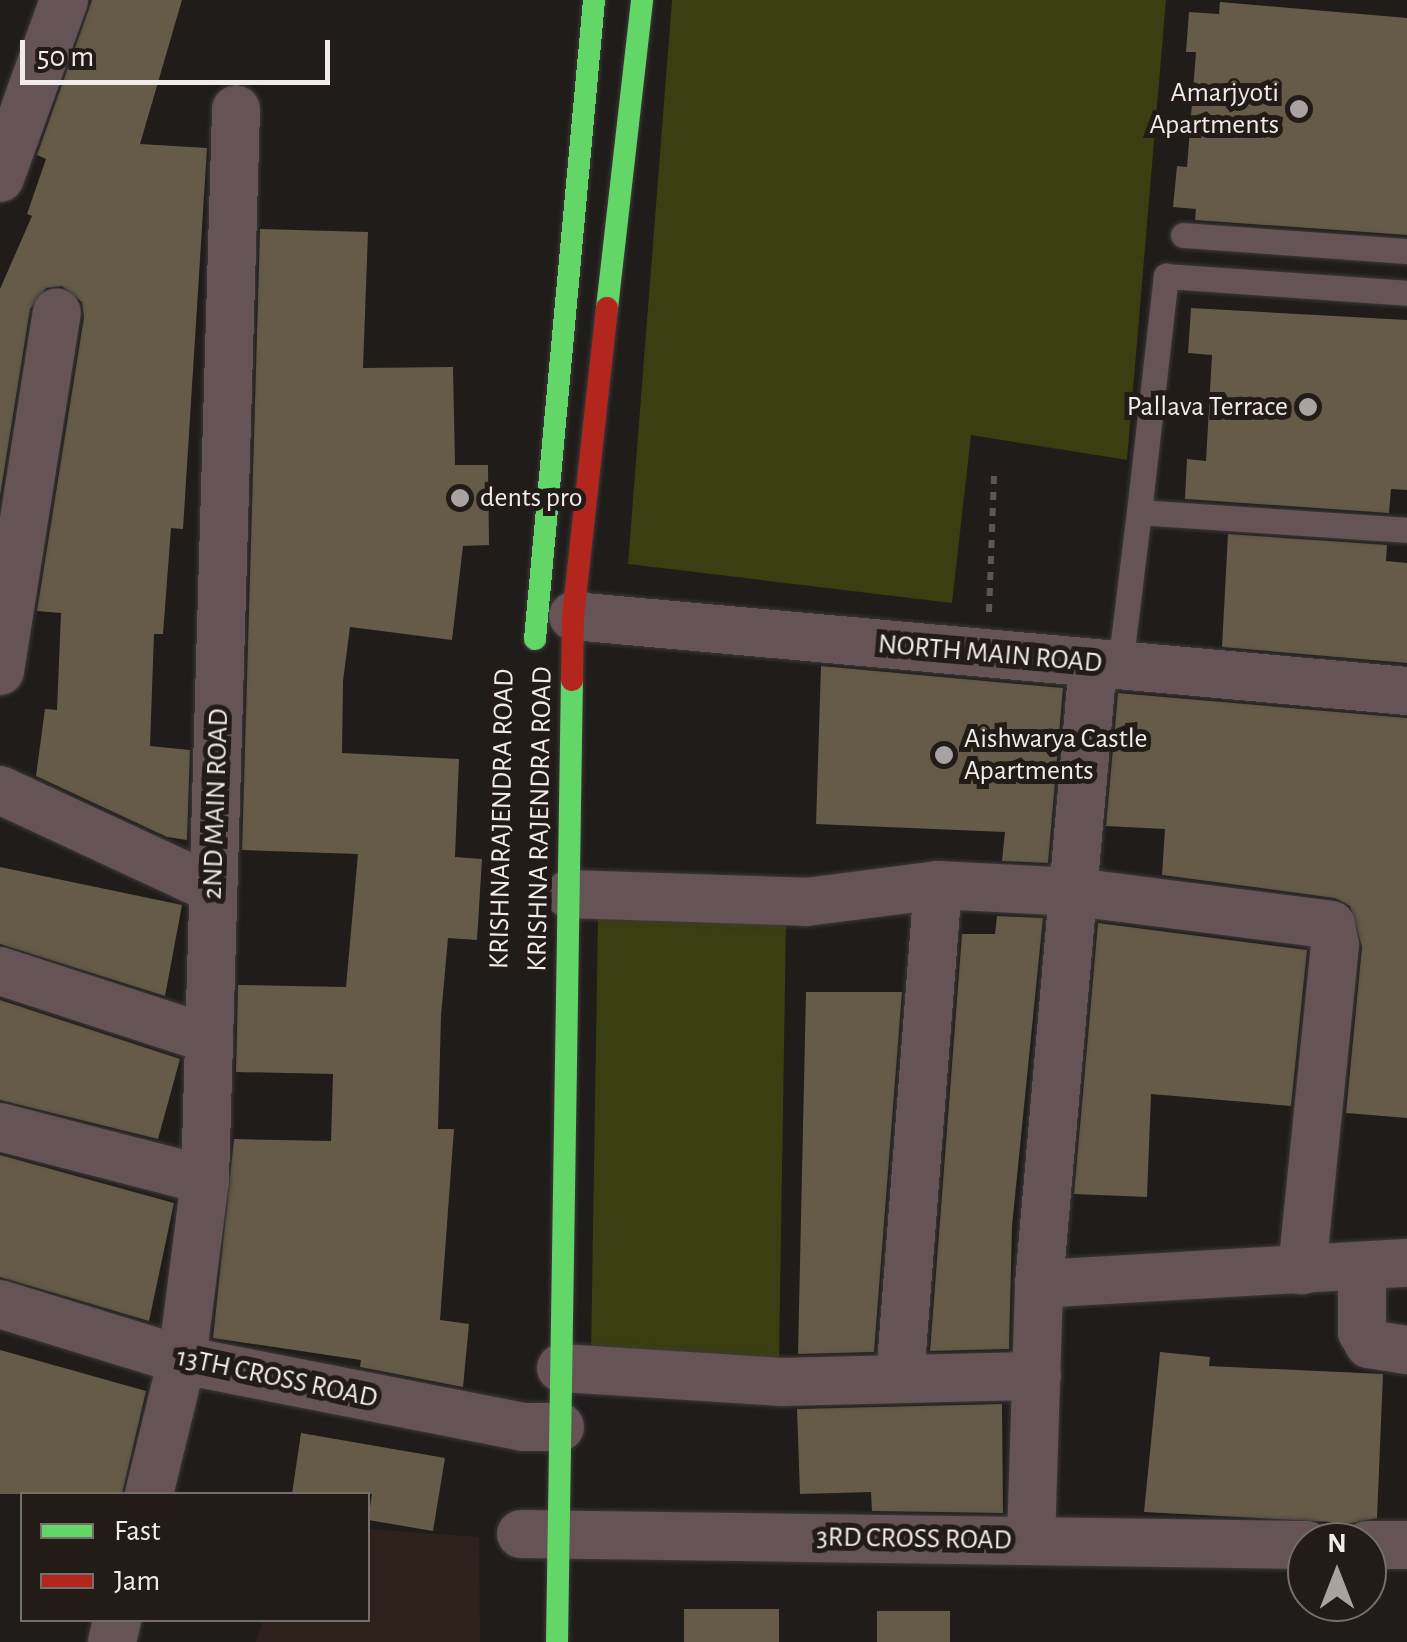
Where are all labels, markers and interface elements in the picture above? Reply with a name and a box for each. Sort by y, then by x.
scale bar [25,20,335,82]
text: 50 m [37,42,94,72]
place label: Amarjyoti Apartments [1149,76,1279,142]
marker: Amarjyoti Apartments [1288,98,1310,120]
place label: Pallava Terrace [1127,390,1288,424]
marker: Pallava Terrace [1297,396,1319,418]
place label: dents pro [480,481,583,515]
marker: dents pro [449,487,471,509]
street label: NORTH MAIN ROAD [877,627,1103,681]
street label: KRISHNA RAJENDRA ROAD [521,666,559,972]
street label: KRISHNARAJENDRA ROAD [483,669,521,969]
street label: 2ND MAIN ROAD [196,708,236,900]
place label: Aishwarya Castle Apartments [964,722,1147,788]
marker: Aishwarya Castle Apartments [933,744,955,766]
street label: 13TH CROSS ROAD [174,1340,380,1416]
legend [20,1492,370,1622]
text: Fast [114,1516,161,1546]
street label: 3RD CROSS ROAD [816,1520,1012,1558]
north arrow [1287,1522,1387,1622]
text: N [1327,1530,1347,1558]
text: Jam [114,1566,160,1596]

